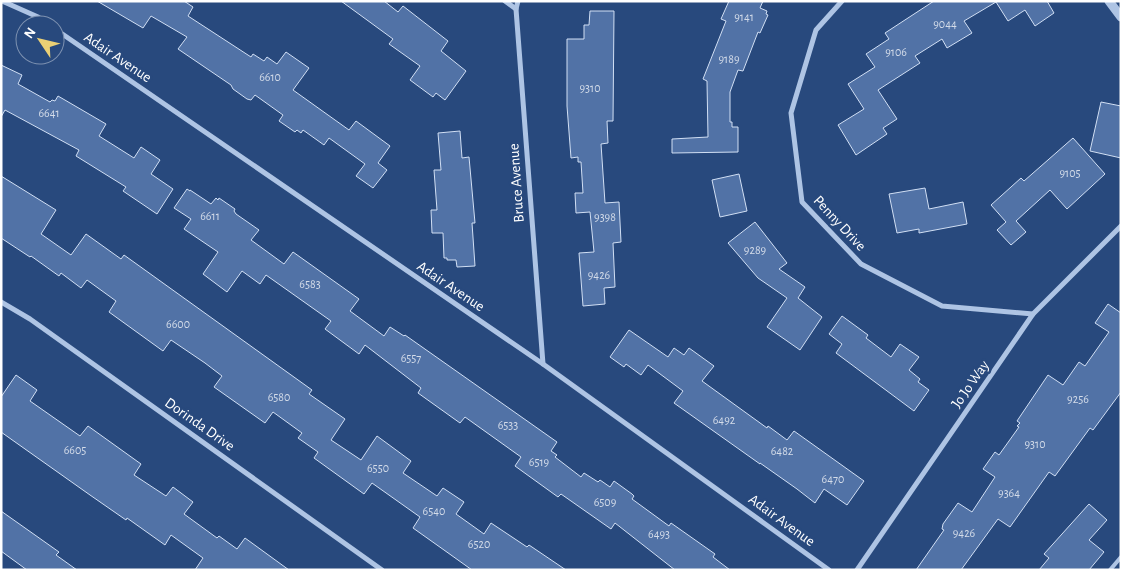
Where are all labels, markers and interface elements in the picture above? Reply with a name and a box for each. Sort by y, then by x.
house number: 9141 [734,11,754,23]
north arrow [15,15,65,65]
house number: 9044 [933,18,957,30]
text: N [22,25,39,41]
street label: Adair Avenue [81,29,154,85]
house number: 9106 [885,46,907,58]
house number: 9189 [718,53,740,65]
house number: 6610 [259,71,281,83]
house number: 9310 [579,82,601,94]
house number: 6641 [38,107,60,119]
street label: Bruce Avenue [506,143,527,223]
house number: 9105 [1059,167,1081,179]
street label: Penny Drive [811,193,869,254]
house number: 6611 [200,210,220,222]
house number: 9398 [594,211,616,223]
house number: 9289 [744,244,767,256]
street label: Adair Avenue [414,258,487,314]
house number: 9426 [588,269,611,281]
house number: 6583 [299,278,321,290]
house number: 6600 [166,318,190,330]
house number: 6557 [401,352,421,364]
street label: Jo Jo Way [949,357,992,411]
house number: 6580 [268,391,290,403]
house number: 9256 [1067,393,1089,405]
street label: Dorinda Drive [162,395,237,454]
house number: 6492 [713,414,736,426]
house number: 6533 [498,419,518,431]
house number: 9310 [1024,438,1046,450]
house number: 6605 [64,444,86,456]
house number: 6482 [771,445,794,457]
house number: 6519 [529,456,550,468]
house number: 6550 [367,462,389,474]
house number: 6470 [822,473,844,485]
house number: 9364 [998,487,1020,499]
street label: Adair Avenue [746,491,818,549]
house number: 6509 [594,496,617,508]
house number: 6540 [423,505,445,517]
house number: 9426 [953,527,976,539]
house number: 6493 [648,528,670,540]
house number: 6520 [468,538,490,550]

